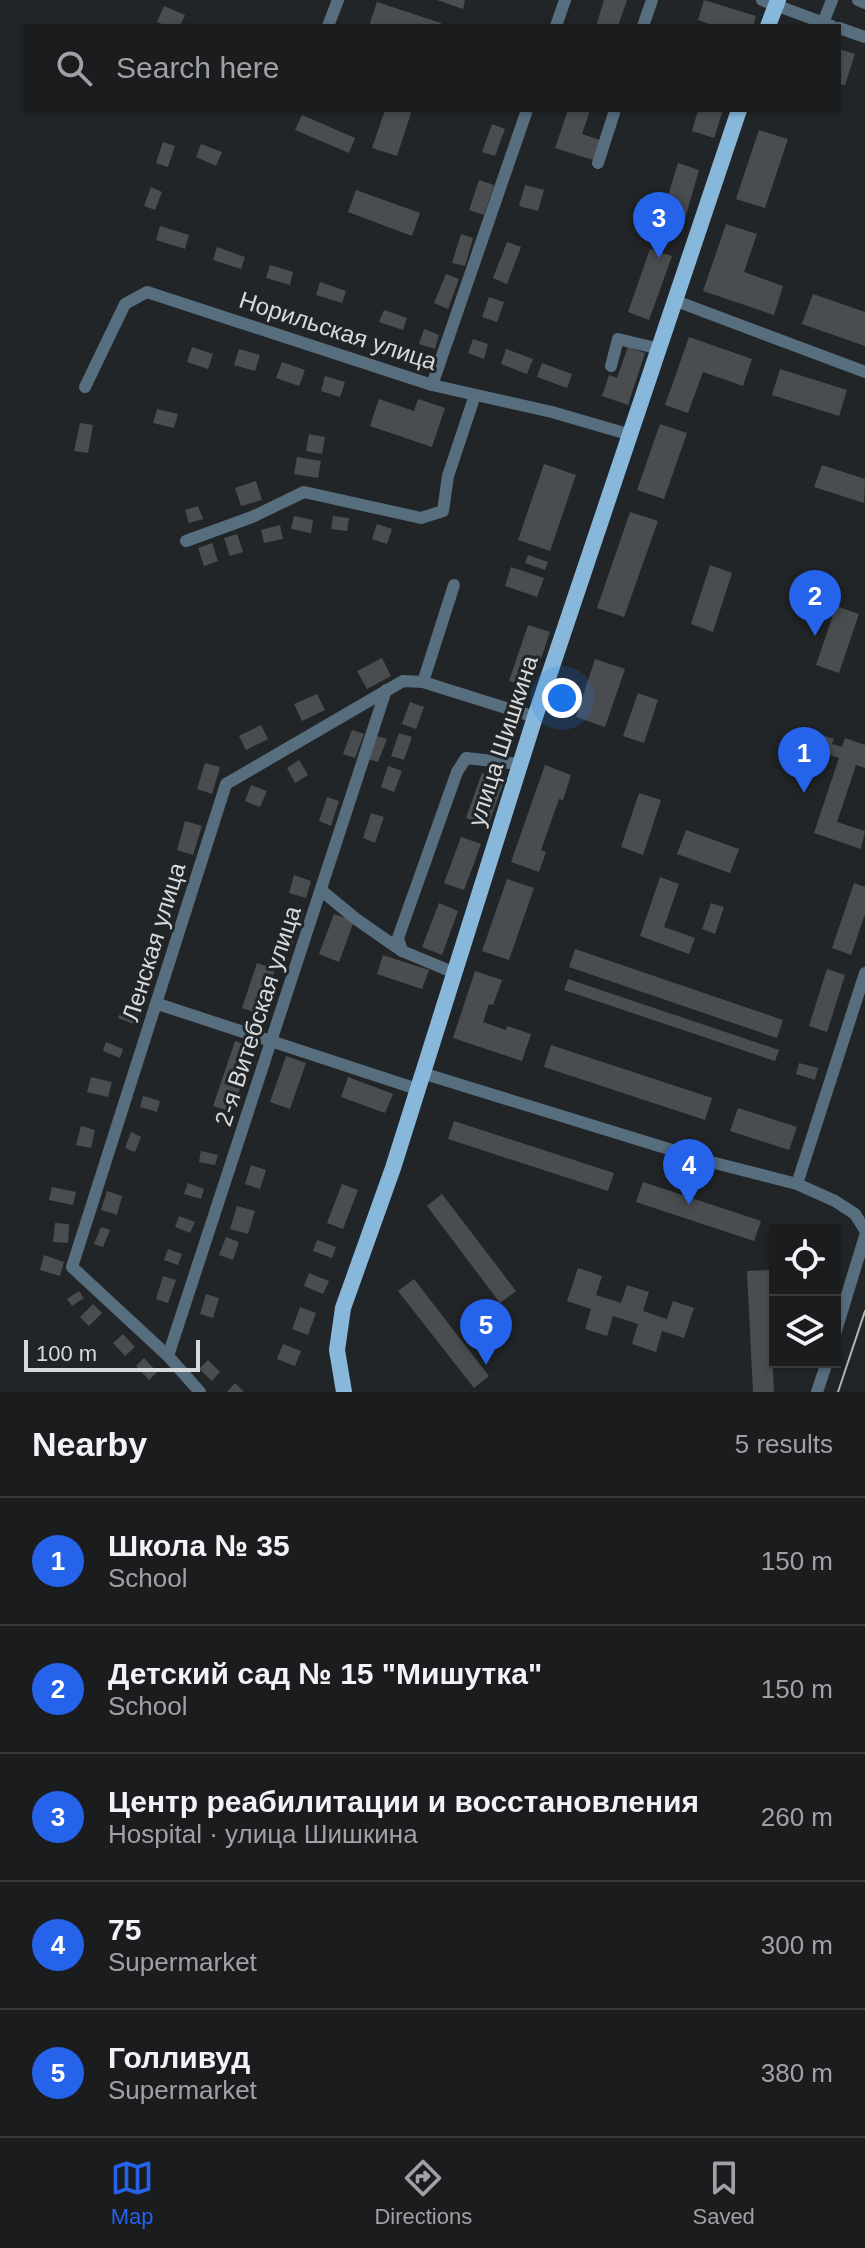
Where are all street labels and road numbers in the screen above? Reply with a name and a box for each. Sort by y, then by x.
street label: Норильская улица [236,286,441,375]
street label: улица Шишкина [462,652,543,830]
street label: Ленская улица [117,859,191,1024]
street label: 2-я Витебская улица [209,902,306,1129]

